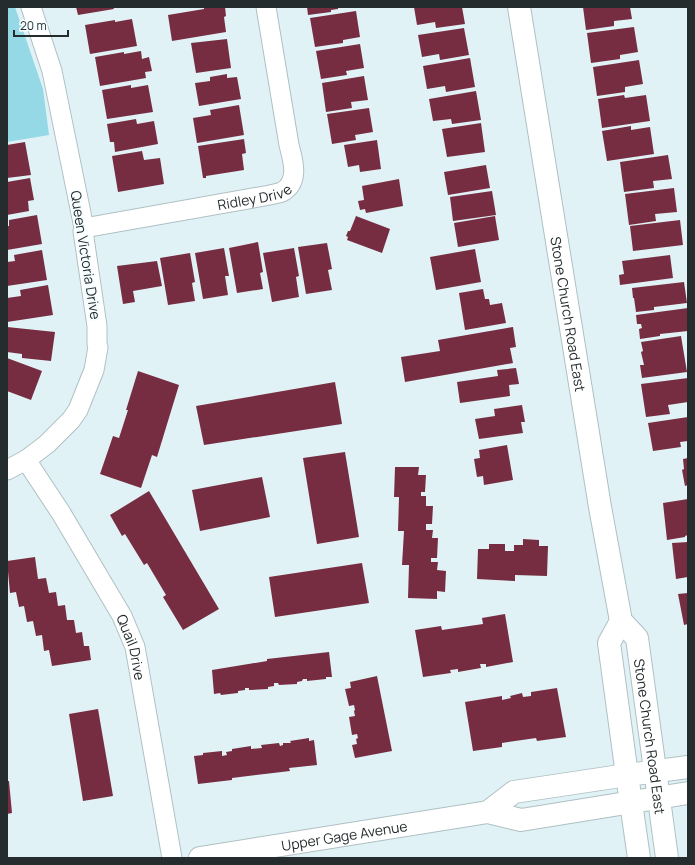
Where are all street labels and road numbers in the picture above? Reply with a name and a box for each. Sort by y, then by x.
street label: Ridley Drive [216,179,296,214]
street label: Queen Victoria Drive [66,189,106,321]
street label: Stone Church Road East [547,235,591,393]
street label: Quail Drive [113,611,150,682]
street label: Stone Church Road East [630,657,670,816]
street label: Upper Gage Avenue [280,816,409,854]

